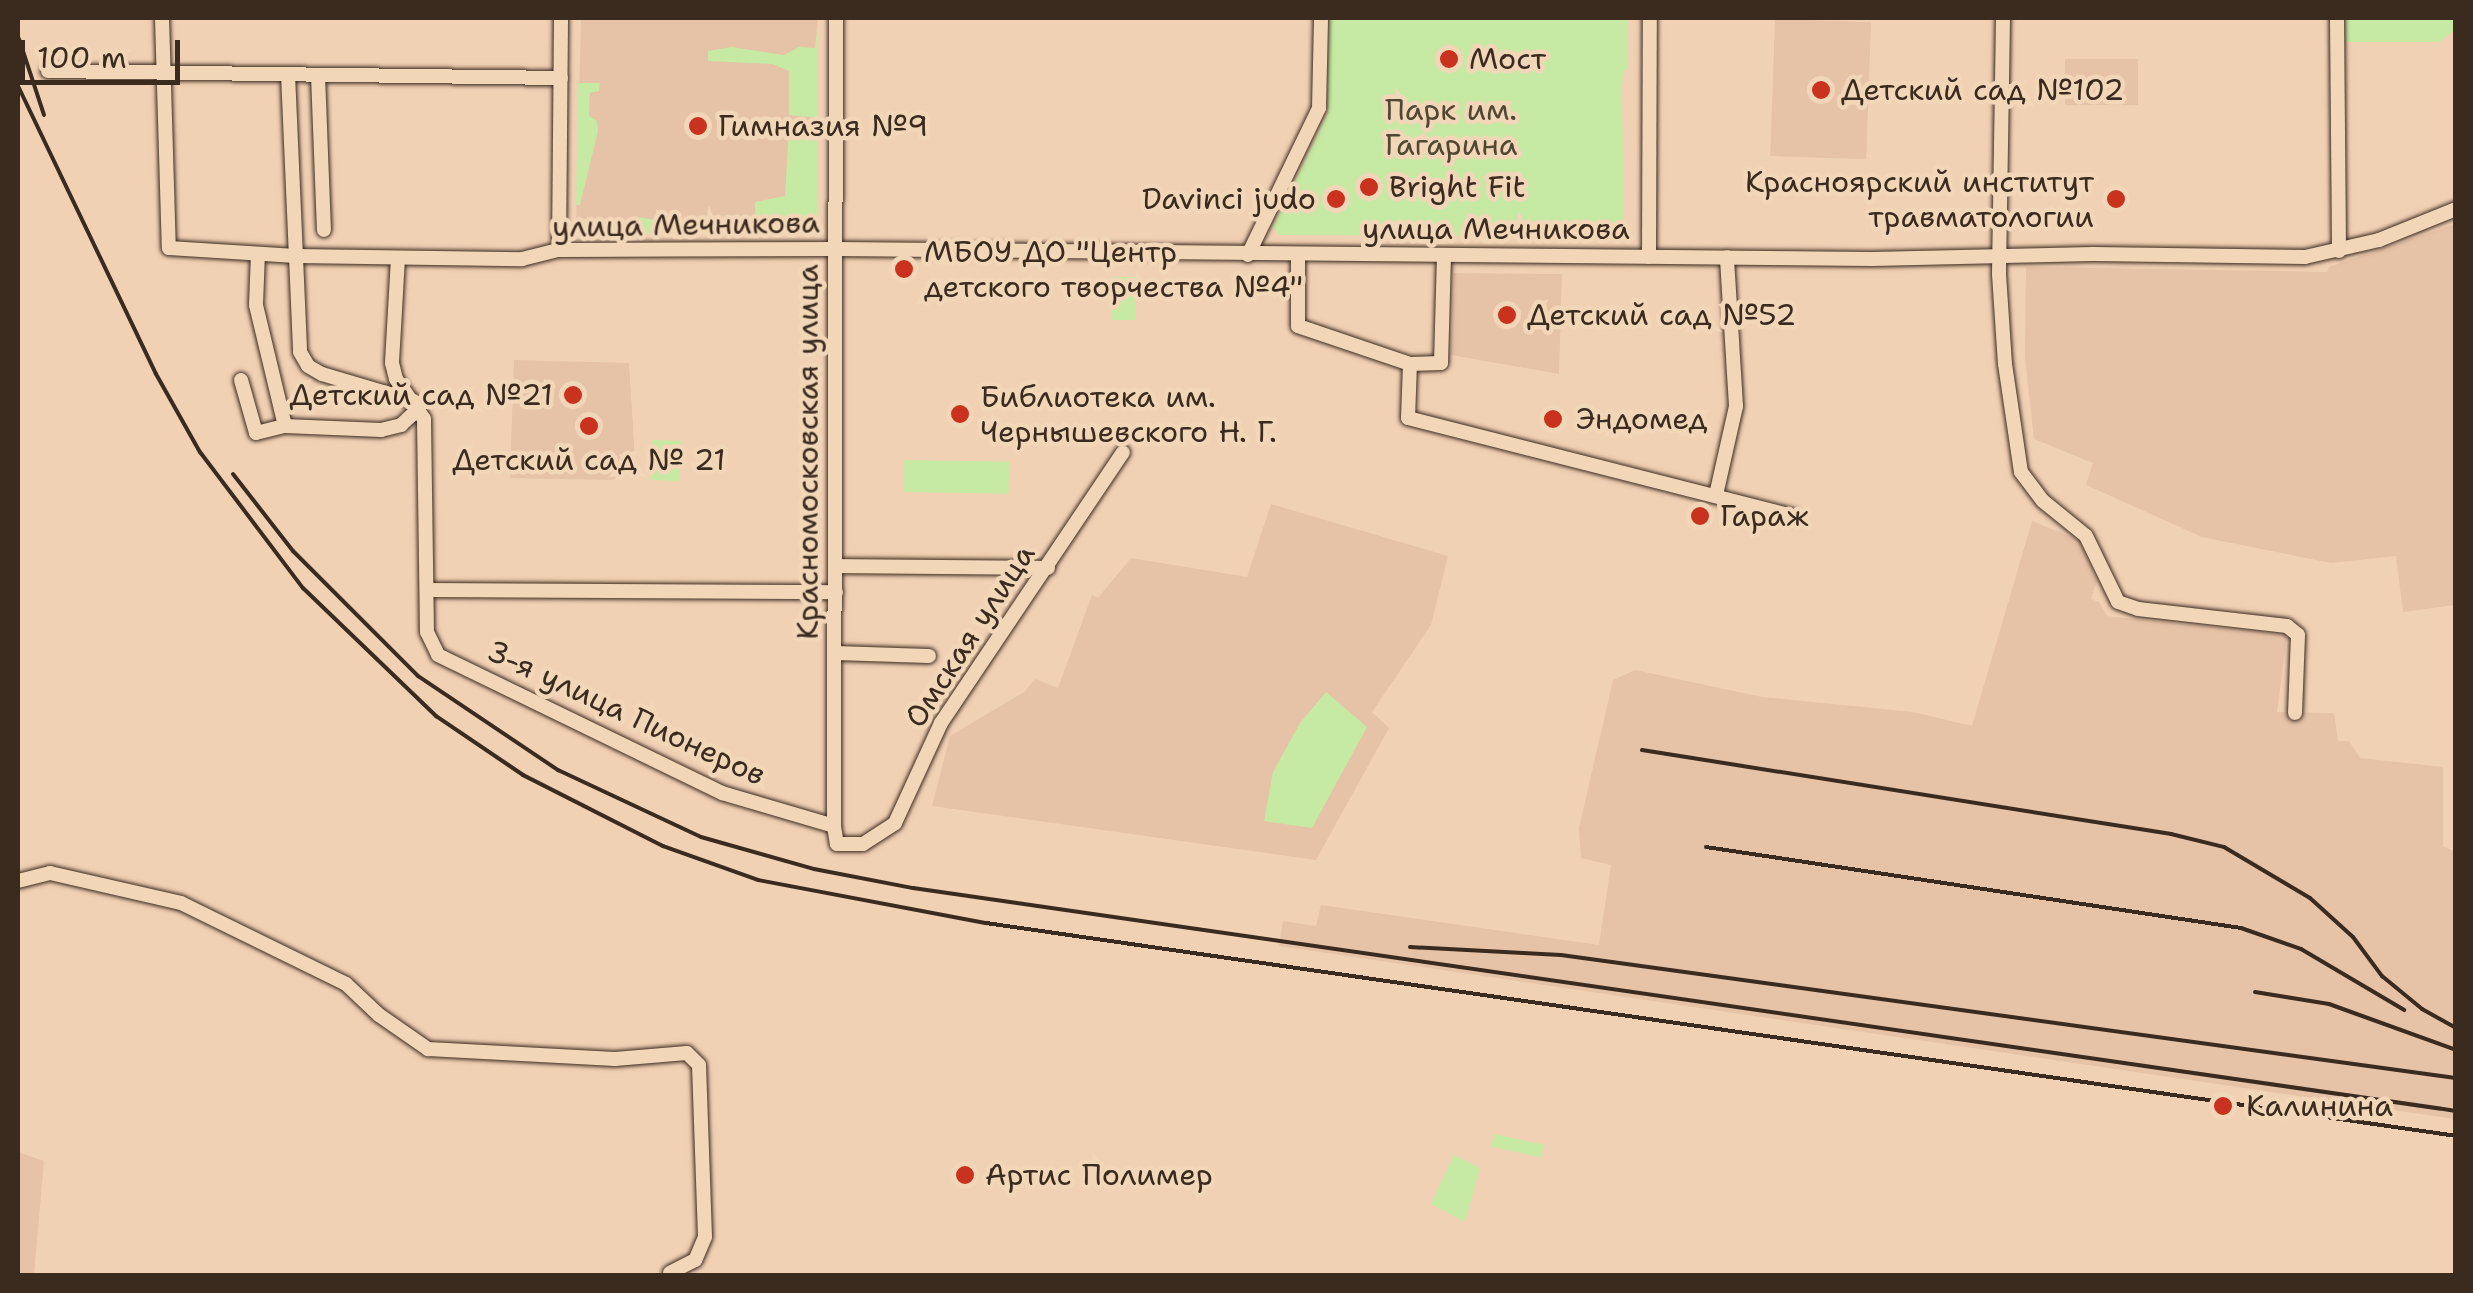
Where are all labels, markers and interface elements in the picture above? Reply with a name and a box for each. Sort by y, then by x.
scale bar [25,20,185,82]
text: 100 m [37,37,127,78]
place label: Мост [1469,41,1546,77]
marker: Мост [1438,48,1460,70]
place label: Детский сад №102 [1841,72,2124,108]
marker: Детский сад №102 [1810,79,1832,101]
park label: Парк им. Гагарина [1385,92,1517,162]
place label: Гимназия №9 [718,108,928,144]
marker: Гимназия №9 [687,115,709,137]
place label: Красноярский институт травматологии [1745,164,2094,234]
place label: Bright Fit [1389,169,1526,205]
marker: Bright Fit [1358,176,1380,198]
place label: Davinci judo [1142,181,1316,217]
marker: Красноярский институт травматологии [2103,186,2129,212]
marker: Davinci judo [1325,188,1347,210]
street label: улица Мечникова [552,205,820,245]
street label: улица Мечникова [1362,211,1630,247]
place label: МБОУ ДО "Центр детского творчества №4" [924,234,1304,304]
marker: МБОУ ДО "Центр детского творчества №4" [893,258,915,280]
street label: Красномосковская улица [790,264,826,640]
place label: Детский сад №52 [1527,297,1796,333]
marker: Детский сад №52 [1496,304,1518,326]
place label: Детский сад №21 [290,377,553,413]
place label: Библиотека им. Чернышевского Н. Г. [980,379,1277,450]
marker: Детский сад №21 [562,384,584,406]
place label: Эндомед [1576,401,1707,437]
marker: Библиотека им. Чернышевского Н. Г. [949,403,971,425]
marker: Эндомед [1540,406,1566,432]
marker: Детский сад № 21 [578,415,600,437]
place label: Детский сад № 21 [452,442,726,478]
place label: Гараж [1720,498,1808,534]
marker: Гараж [1689,505,1711,527]
street label: Омская улица [898,538,1042,734]
street label: 3-я улица Пионеров [481,633,771,793]
place label: Калинина [2246,1088,2393,1124]
marker: Калинина [2210,1093,2236,1119]
place label: Артис Полимер [985,1157,1213,1193]
marker: Артис Полимер [954,1164,976,1186]

